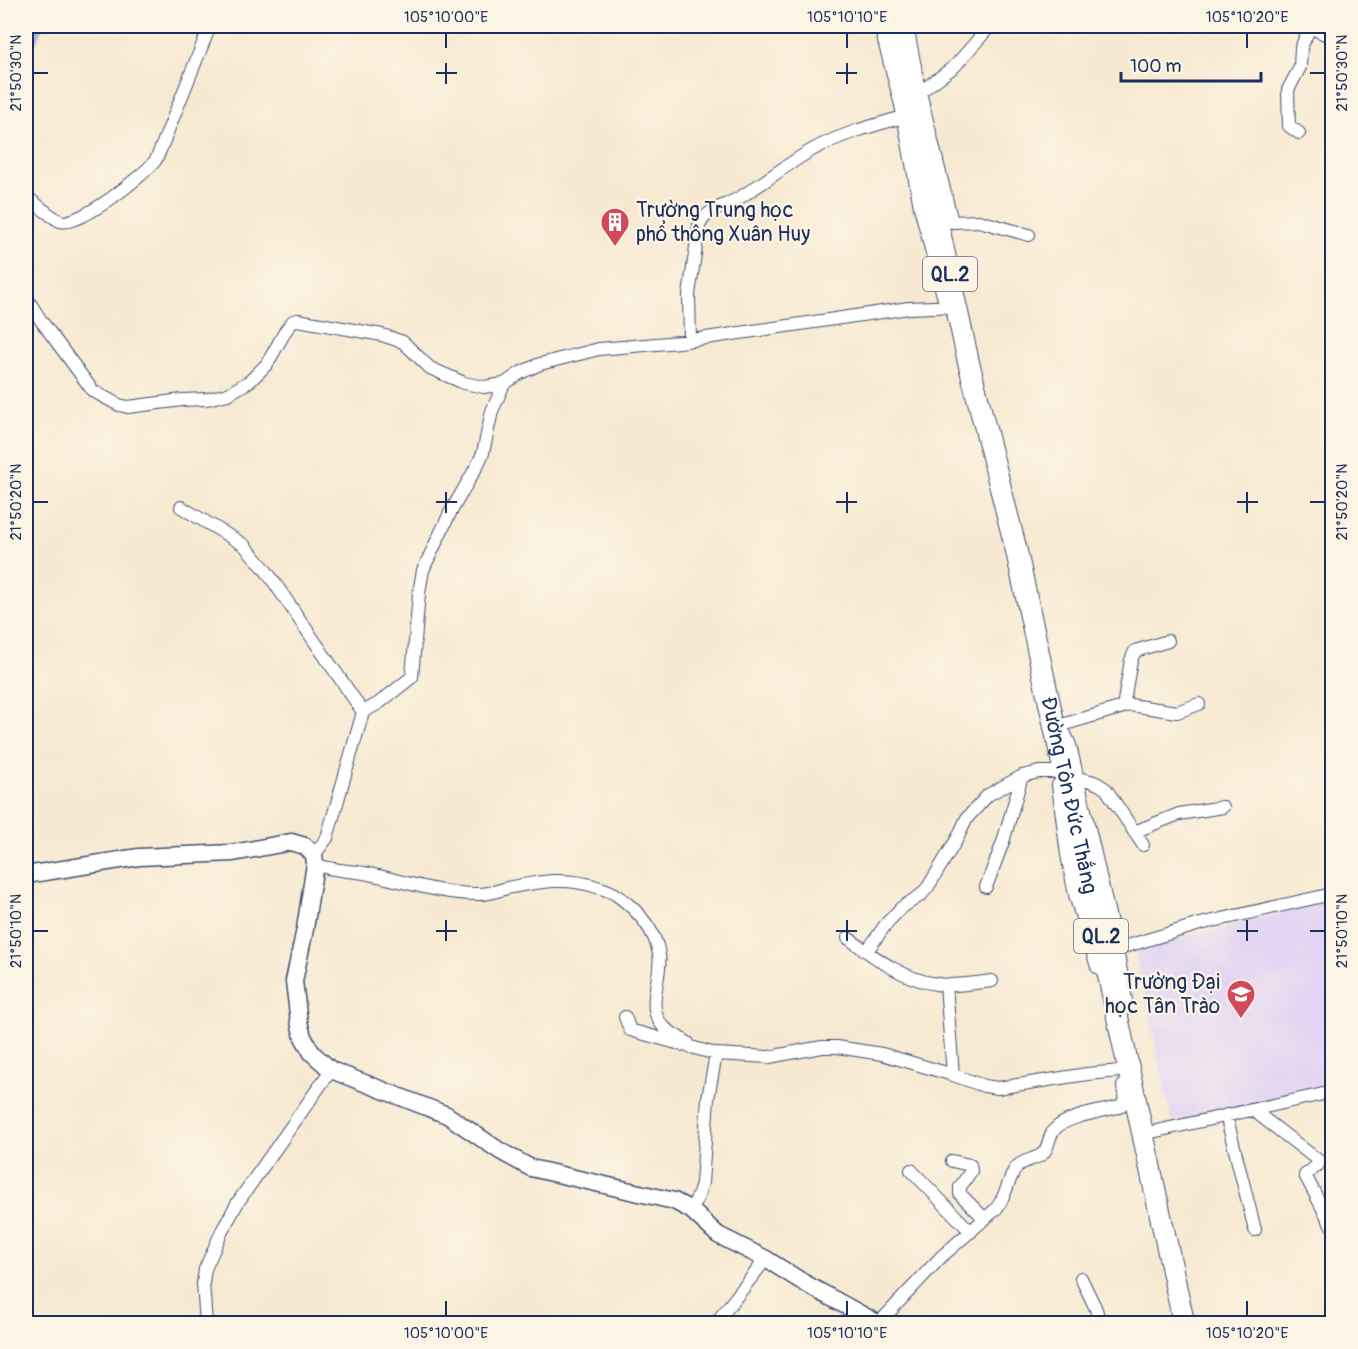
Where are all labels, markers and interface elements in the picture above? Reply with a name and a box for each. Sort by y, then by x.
text: 105°10'00"E [404,8,488,27]
text: 105°10'10"E [807,8,887,27]
text: 105°10'20"E [1206,8,1288,27]
text: 21°50'30"N [7,34,26,112]
text: 21°50'30"N [1333,34,1352,112]
scale bar [1121,45,1260,83]
text: 100 m [1130,55,1182,78]
place label: Trường Trung học phổ thông Xuân Huy [636,197,810,248]
building icon: Trường Trung học phổ thông Xuân Huy [599,206,631,248]
road number: QL.2 [923,257,977,291]
text: 21°50'20"N [7,463,26,541]
text: 21°50'20"N [1333,463,1352,541]
street label: Đường Tôn Đức Thắng [1034,694,1103,896]
text: 21°50'10"N [7,894,26,968]
text: 21°50'10"N [1333,894,1352,968]
road number: QL.2 [1074,919,1128,953]
place label: Trường Đại học Tân Trào [1105,969,1220,1020]
school or university icon: Trường Đại học Tân Trào [1225,978,1257,1020]
text: 105°10'00"E [404,1324,488,1343]
text: 105°10'10"E [807,1324,887,1343]
text: 105°10'20"E [1206,1324,1288,1343]

